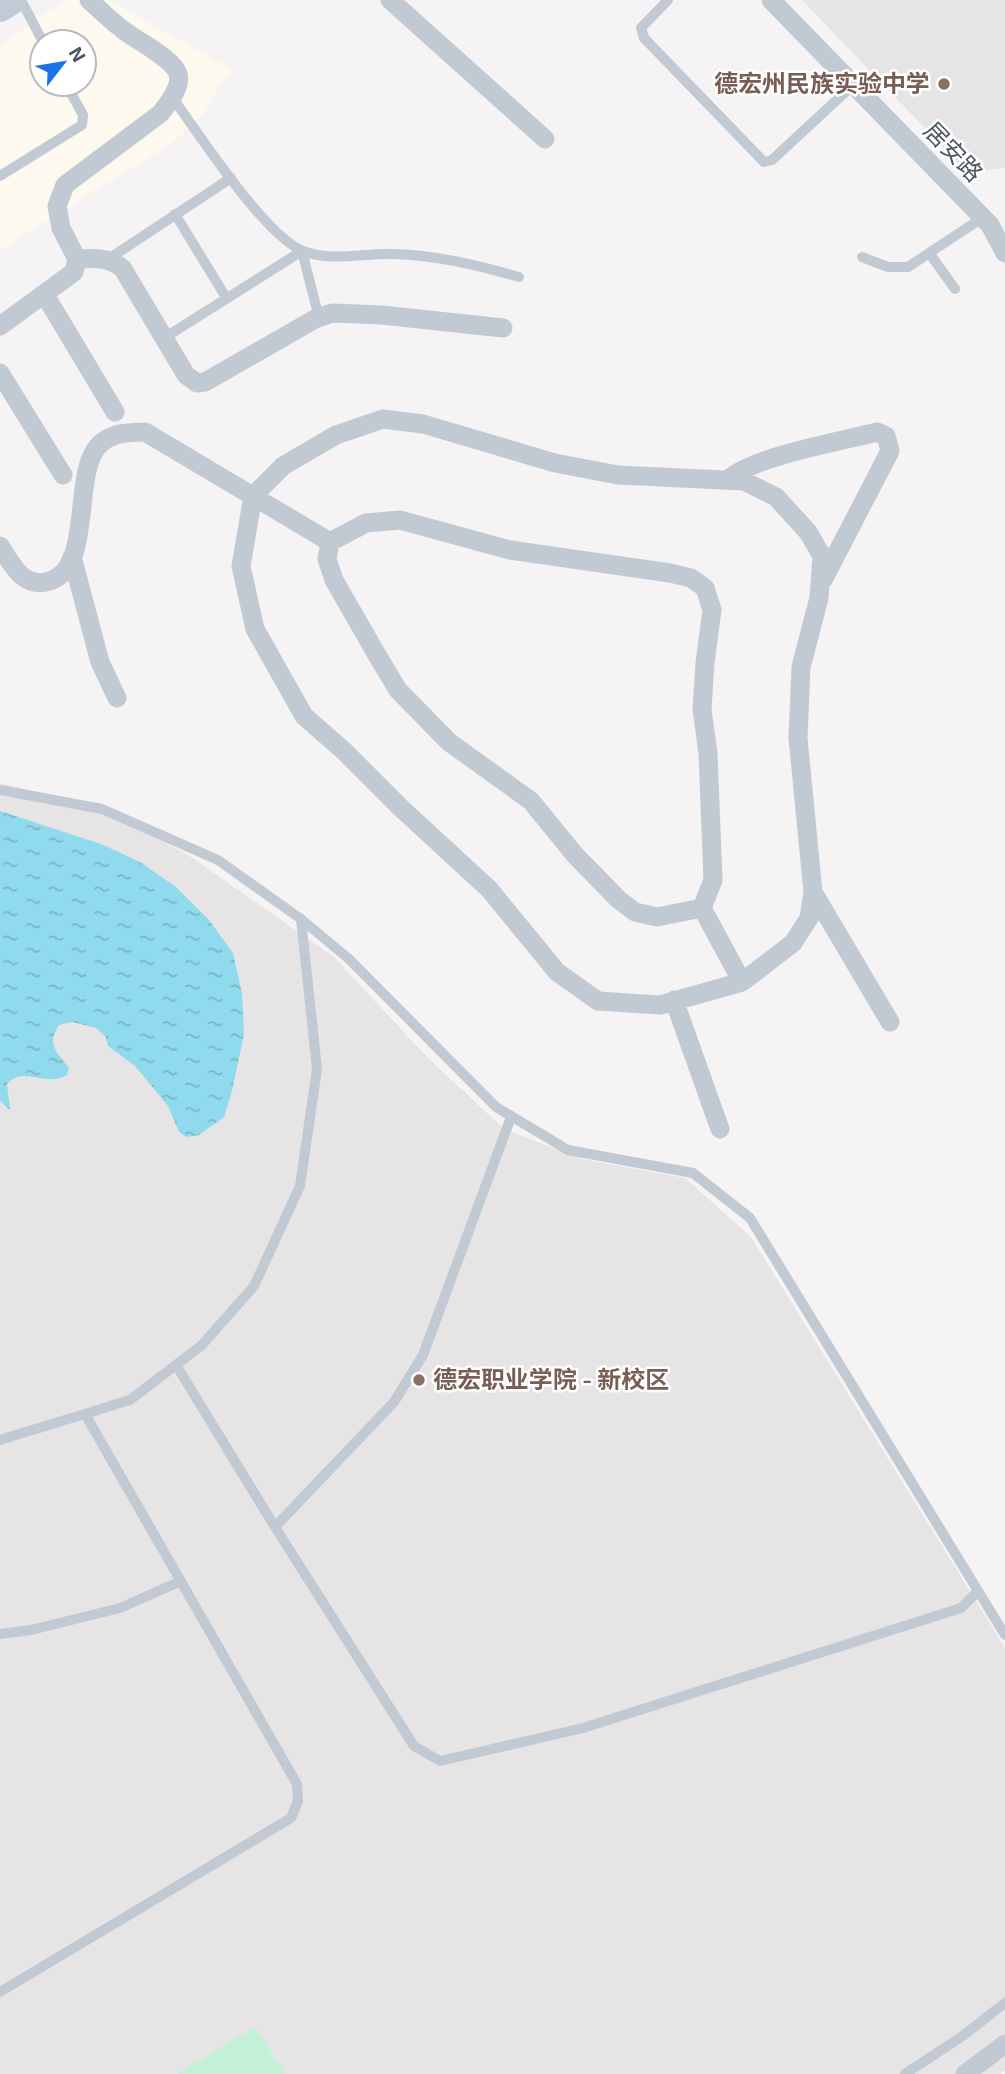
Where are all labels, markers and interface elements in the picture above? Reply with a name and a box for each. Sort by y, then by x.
north arrow [28,28,98,98]
text: N [65,42,91,66]
place label: 德宏州民族实验中学 [714,68,930,97]
marker: 德宏州民族实验中学 [936,76,952,92]
street label: 居安路 [919,115,990,187]
place label: 德宏职业学院 - 新校区 [433,1364,669,1393]
marker: 德宏职业学院 - 新校区 [411,1372,427,1388]

